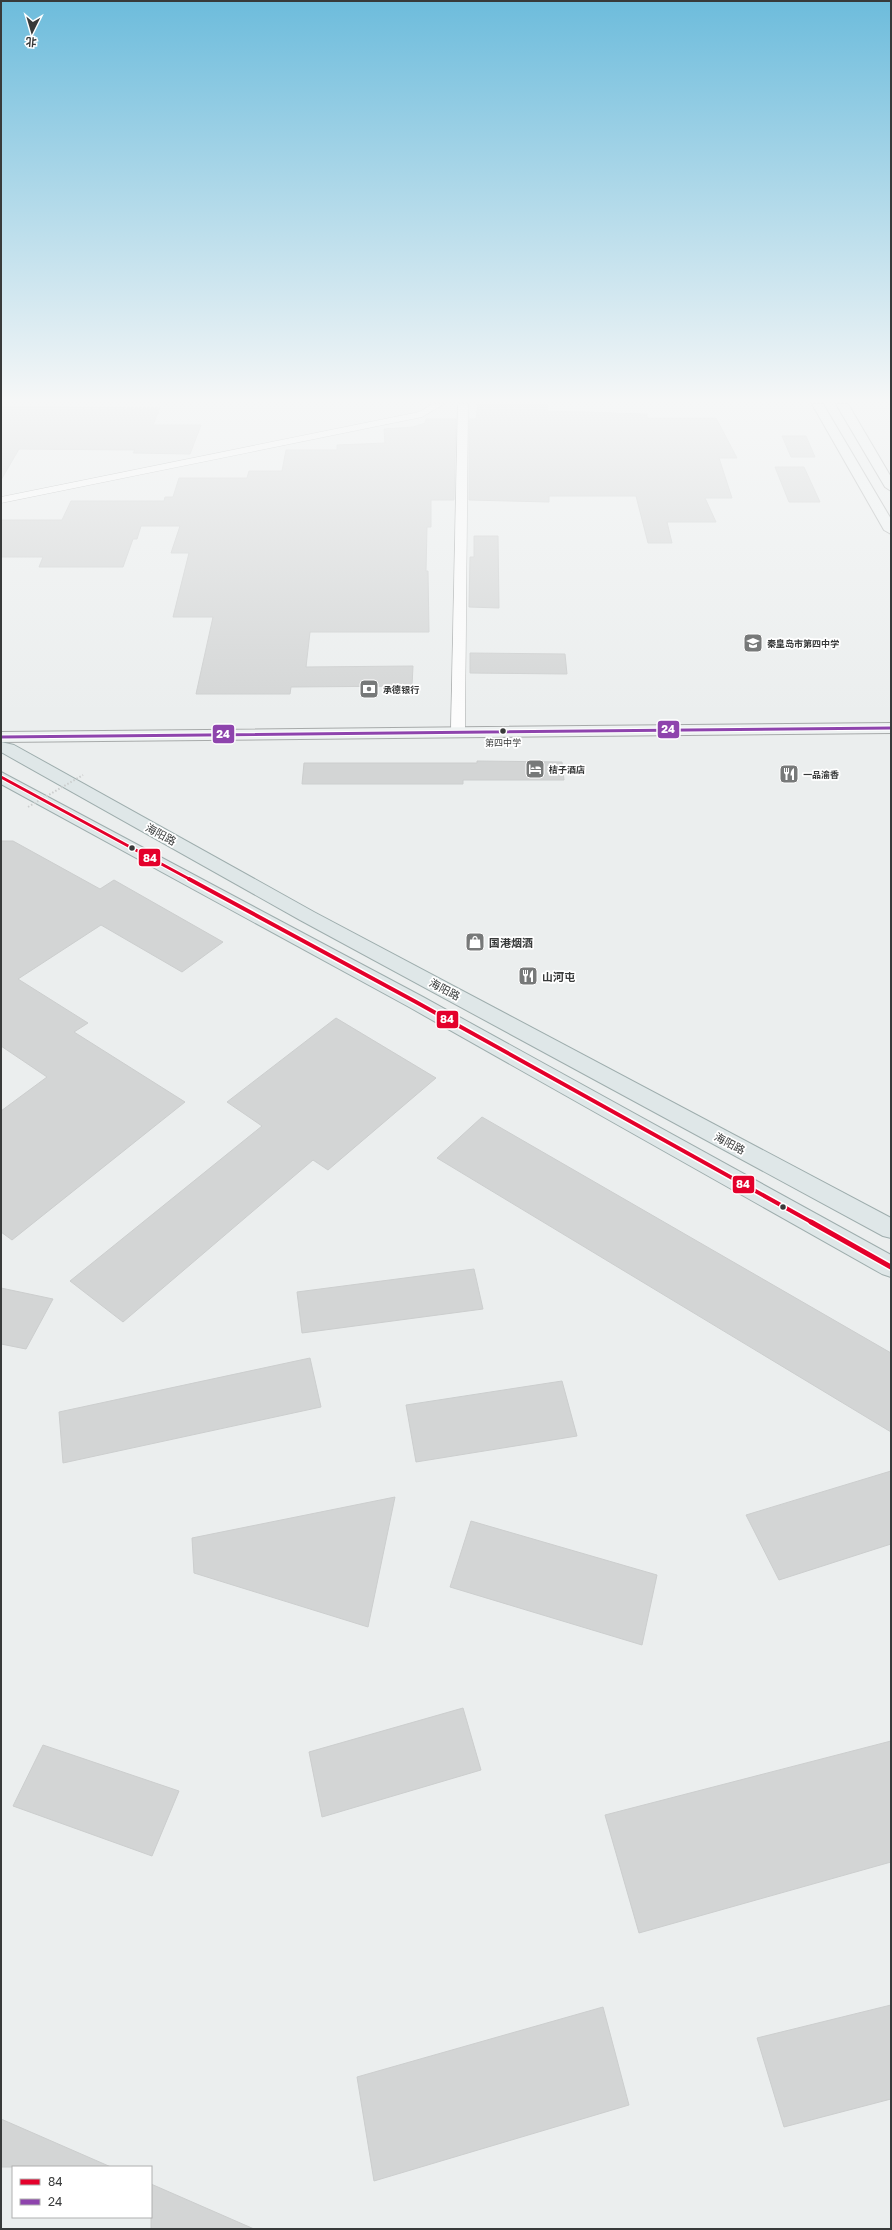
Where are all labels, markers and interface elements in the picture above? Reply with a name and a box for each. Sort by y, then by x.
north arrow [12,12,52,52]
text: 北 [25,36,37,49]
school or university icon: 秦皇岛市第四中学 [742,632,764,654]
place label: 秦皇岛市第四中学 [767,638,839,649]
bank icon: 承德银行 [358,678,380,700]
place label: 承德银行 [383,684,420,695]
line badge: 24 [657,720,680,739]
text: 24 [661,722,675,735]
line badge: 24 [212,724,235,744]
marker: 第四中学 [498,726,508,736]
text: 24 [216,727,230,740]
place label: 第四中学 [485,737,521,748]
hotel icon: 桔子酒店 [524,758,546,780]
restaurant icon: 一品渝香 [778,763,800,785]
place label: 桔子酒店 [548,764,585,775]
place label: 一品渝香 [803,769,839,780]
street label: 海阳路 [143,820,179,848]
unlabelled marker [127,843,137,853]
line badge: 84 [138,848,161,867]
text: 84 [143,851,157,864]
shop icon: 国港烟酒 [464,931,486,953]
place label: 国港烟酒 [489,936,533,949]
restaurant icon: 山河屯 [517,965,539,987]
place label: 山河屯 [542,970,575,983]
street label: 海阳路 [427,976,463,1002]
line badge: 84 [436,1010,459,1029]
text: 84 [440,1012,454,1025]
street label: 海阳路 [712,1130,748,1156]
line badge: 84 [732,1175,755,1194]
text: 84 [736,1177,750,1190]
unlabelled marker [778,1202,788,1212]
legend [12,2166,152,2218]
text: 84 [48,2174,63,2189]
text: 24 [48,2194,62,2209]

